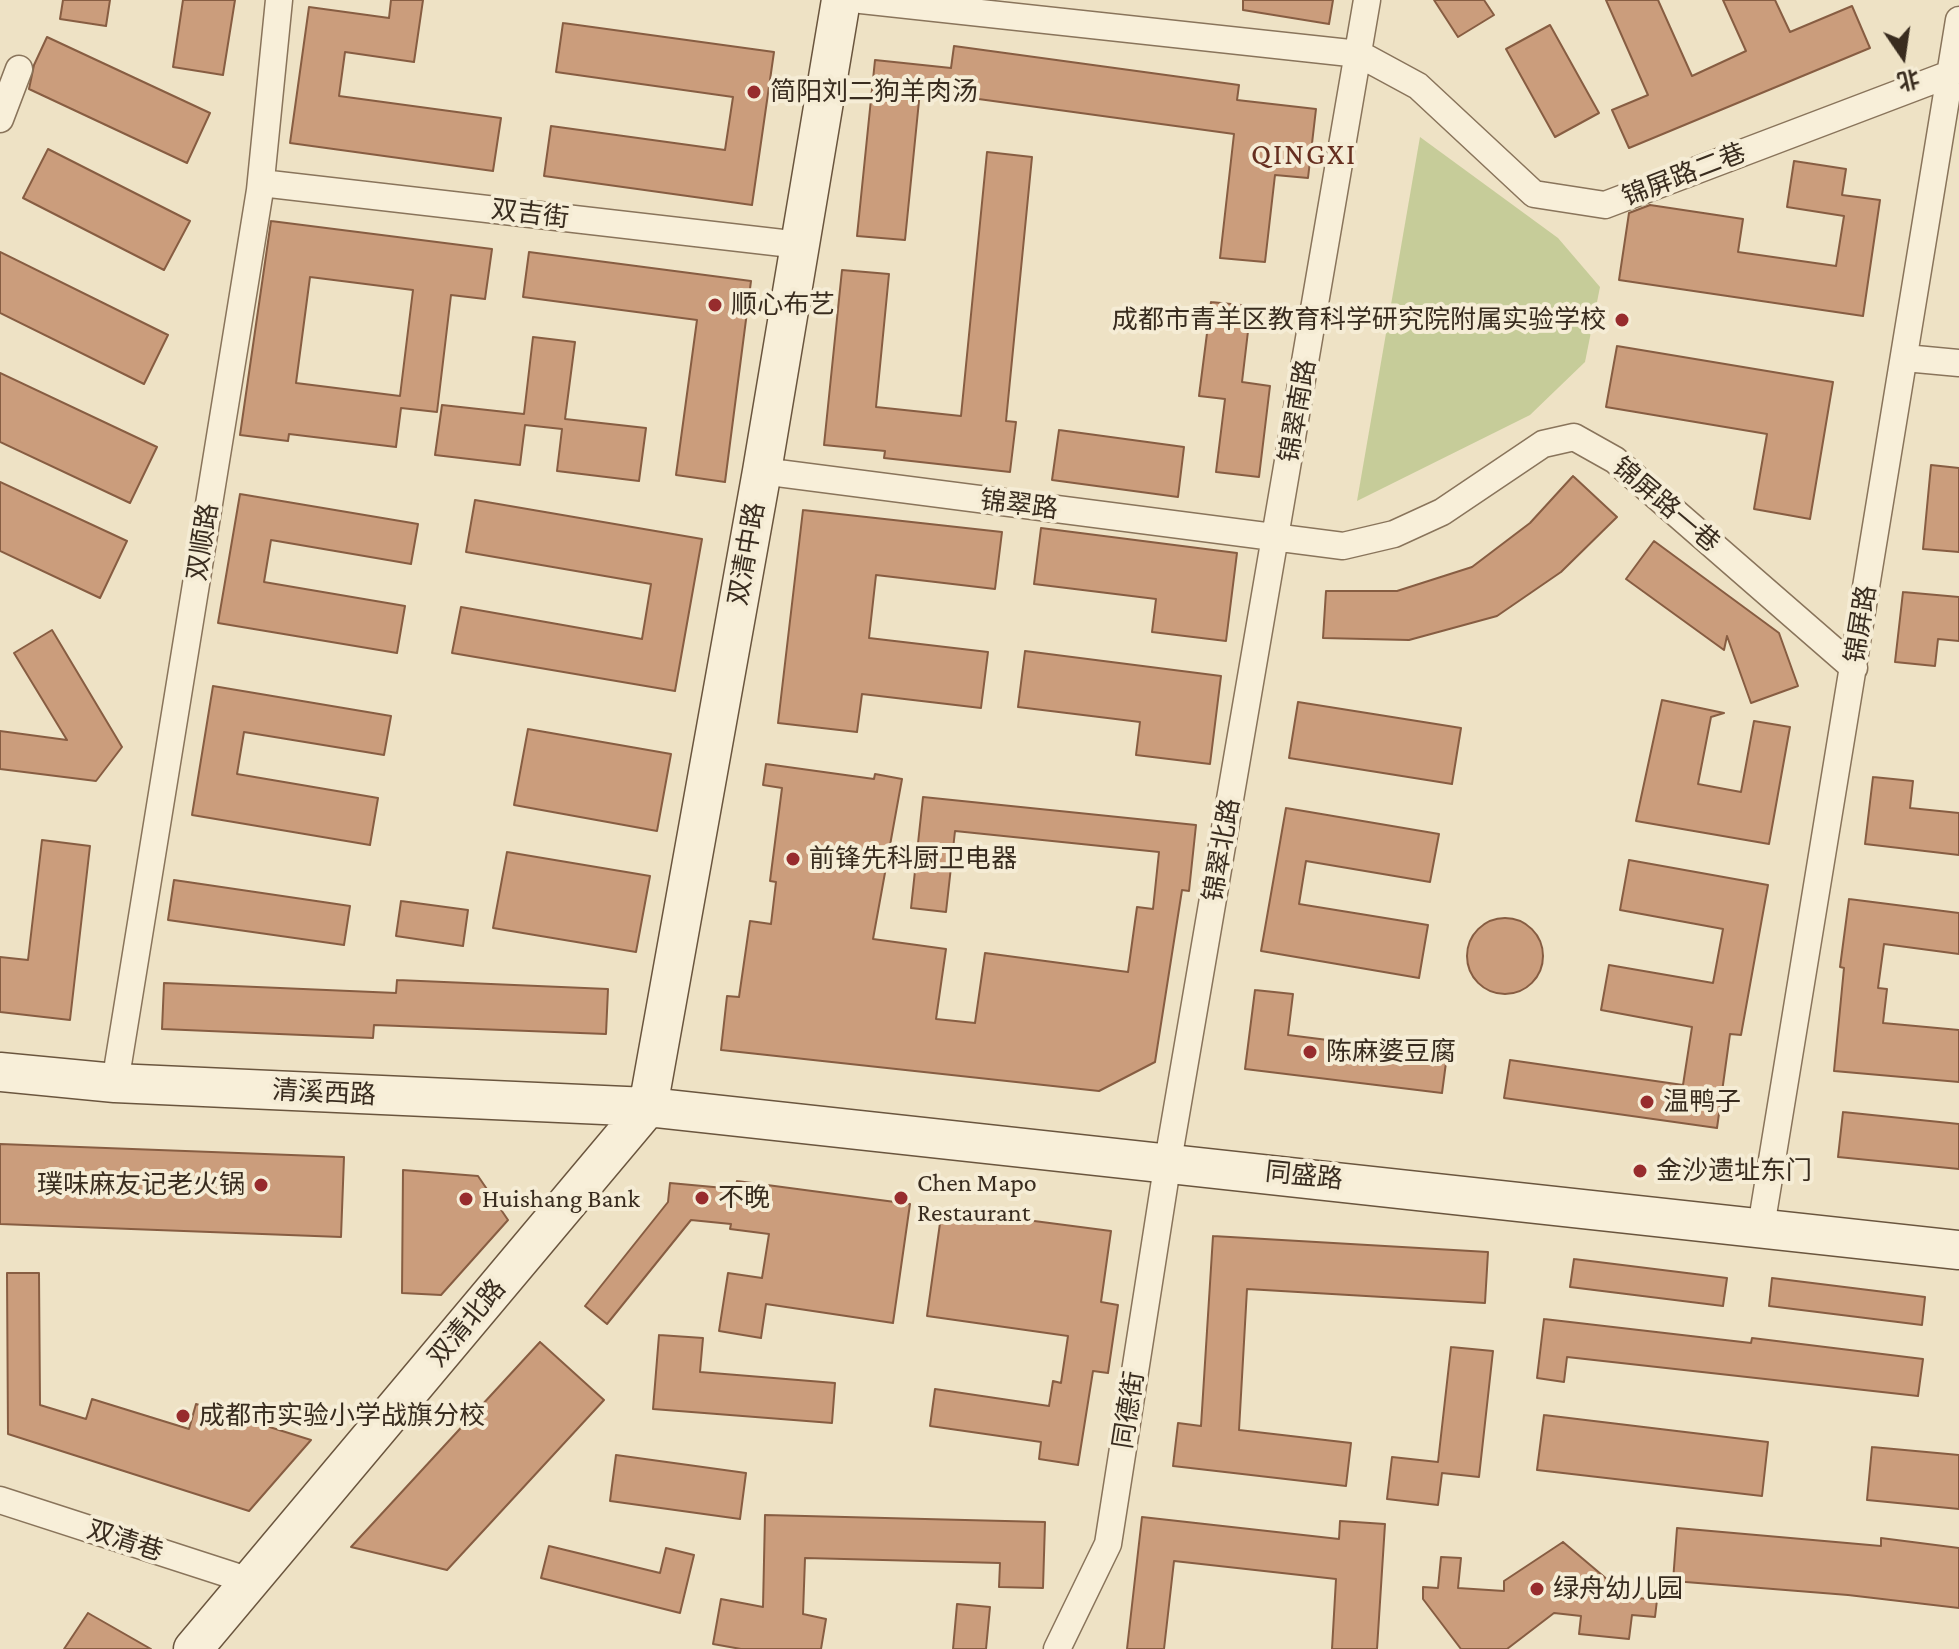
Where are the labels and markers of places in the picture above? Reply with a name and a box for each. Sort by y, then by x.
place label: 简阳刘二狗羊肉汤 [770,76,978,108]
marker: 简阳刘二狗羊肉汤 [745,83,763,101]
place label: 顺心布艺 [731,289,835,321]
marker: 顺心布艺 [706,296,724,314]
place label: 成都市青羊区教育科学研究院附属实验学校 [1112,304,1606,336]
marker: 成都市青羊区教育科学研究院附属实验学校 [1613,311,1631,329]
place label: 前锋先科厨卫电器 [809,843,1017,875]
marker: 前锋先科厨卫电器 [784,850,802,868]
place label: 陈麻婆豆腐 [1326,1036,1456,1068]
marker: 陈麻婆豆腐 [1301,1043,1319,1061]
place label: 温鸭子 [1663,1086,1741,1118]
marker: 温鸭子 [1638,1093,1656,1111]
place label: 金沙遗址东门 [1656,1155,1812,1187]
marker: 金沙遗址东门 [1631,1162,1649,1180]
place label: Chen Mapo Restaurant [917,1167,1037,1228]
place label: 璞味麻友记老火锅 [37,1169,245,1201]
marker: 璞味麻友记老火锅 [252,1176,270,1194]
place label: 不晚 [718,1182,770,1214]
place label: Huishang Bank [482,1183,640,1215]
marker: 不晚 [693,1189,711,1207]
marker: Chen Mapo Restaurant [892,1189,910,1207]
marker: Huishang Bank [457,1190,475,1208]
place label: 成都市实验小学战旗分校 [199,1400,485,1432]
marker: 成都市实验小学战旗分校 [174,1407,192,1425]
place label: 绿舟幼儿园 [1553,1573,1683,1605]
marker: 绿舟幼儿园 [1528,1580,1546,1598]

